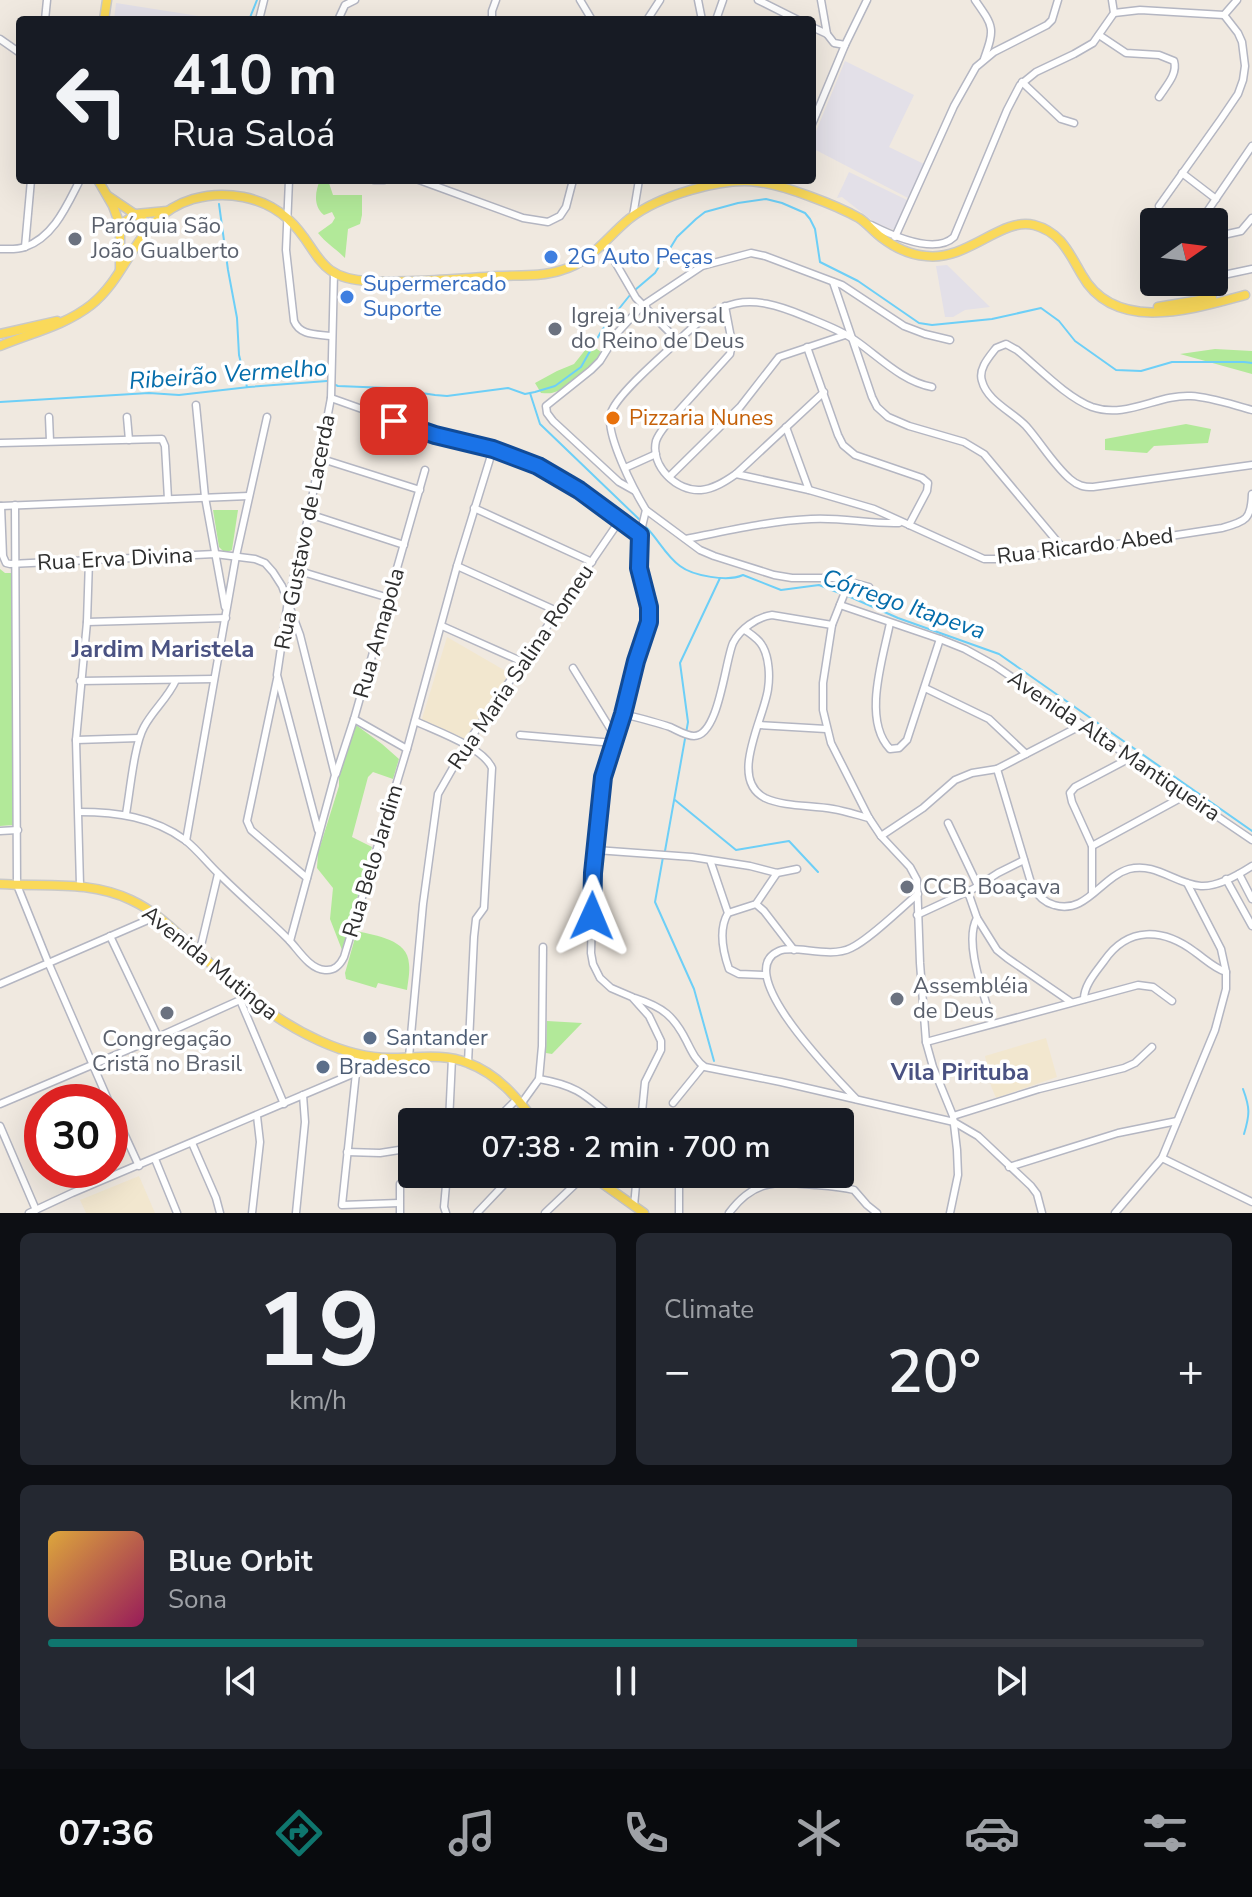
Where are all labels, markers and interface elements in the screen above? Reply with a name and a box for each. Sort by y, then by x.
text: 410 m [172,37,337,114]
icon: left [40,48,144,152]
text: Rua Saloá [172,110,335,159]
north arrow [1140,208,1228,296]
map controls [1140,208,1228,296]
place label: Paróquia São João Gualberto [90,211,239,266]
marker: Paróquia São João Gualberto [66,230,84,248]
place label: 2G Auto Peças [567,242,713,272]
marker: 2G Auto Peças [542,248,560,266]
place label: Supermercado Suporte [363,269,506,324]
marker: Supermercado Suporte [338,288,356,306]
place label: Igreja Universal do Reino de Deus [571,301,745,356]
marker: Igreja Universal do Reino de Deus [546,320,564,338]
water label: Ribeirão Vermelho [128,351,328,397]
pin [360,387,428,455]
icon: arrive [372,399,416,443]
place label: Pizzaria Nunes [629,403,774,433]
marker: Pizzaria Nunes [604,409,622,427]
street label: Rua Gustavo de Lacerda [267,412,343,652]
street label: Rua Ricardo Abed [995,520,1175,572]
street label: Rua Erva Divina [36,540,194,578]
street label: Rua Maria Salina Romeu [441,559,601,775]
water label: Córrego Itapeva [818,561,990,647]
street label: Rua Amapola [346,564,412,702]
district label: Jardim Maristela [71,633,254,665]
street label: Avenida Alta Mantiqueira [1002,663,1226,829]
street label: Rua Belo Jardim [335,781,411,941]
place label: CCB. Boaçava [923,872,1061,902]
position arrow [550,874,634,958]
marker: CCB. Boaçava [898,878,916,896]
street label: Avenida Mutinga [136,899,284,1027]
place label: Assembléia de Deus [913,971,1028,1026]
marker: Assembléia de Deus [888,990,906,1008]
marker: Congregação Cristã no Brasil [158,1004,176,1022]
place label: Santander [386,1023,488,1053]
place label: Congregação Cristã no Brasil [92,1024,243,1079]
marker: Santander [361,1029,379,1047]
place label: Bradesco [339,1052,431,1082]
district label: Vila Pirituba [890,1056,1029,1088]
marker: Bradesco [314,1058,332,1076]
speed limit sign: 30 [24,1084,128,1188]
text: 07:38 · 2 min · 700 m [481,1127,771,1168]
text: 19 [256,1260,380,1402]
text: Climate [664,1292,754,1327]
text: 20° [887,1331,981,1413]
text: − [664,1342,690,1402]
text: + [1178,1342,1204,1402]
text: km/h [289,1383,347,1418]
text: Blue Orbit [168,1541,312,1582]
text: Sona [168,1582,227,1617]
icon: previous [219,1659,263,1703]
icon: pause [604,1659,648,1703]
icon: next [989,1659,1033,1703]
icon: directions [271,1805,327,1861]
icon: music [444,1805,500,1861]
icon: phone [618,1805,674,1861]
icon: climate [791,1805,847,1861]
icon: car [964,1805,1020,1861]
icon: filters [1137,1805,1193,1861]
text: 07:36 [59,1809,154,1858]

